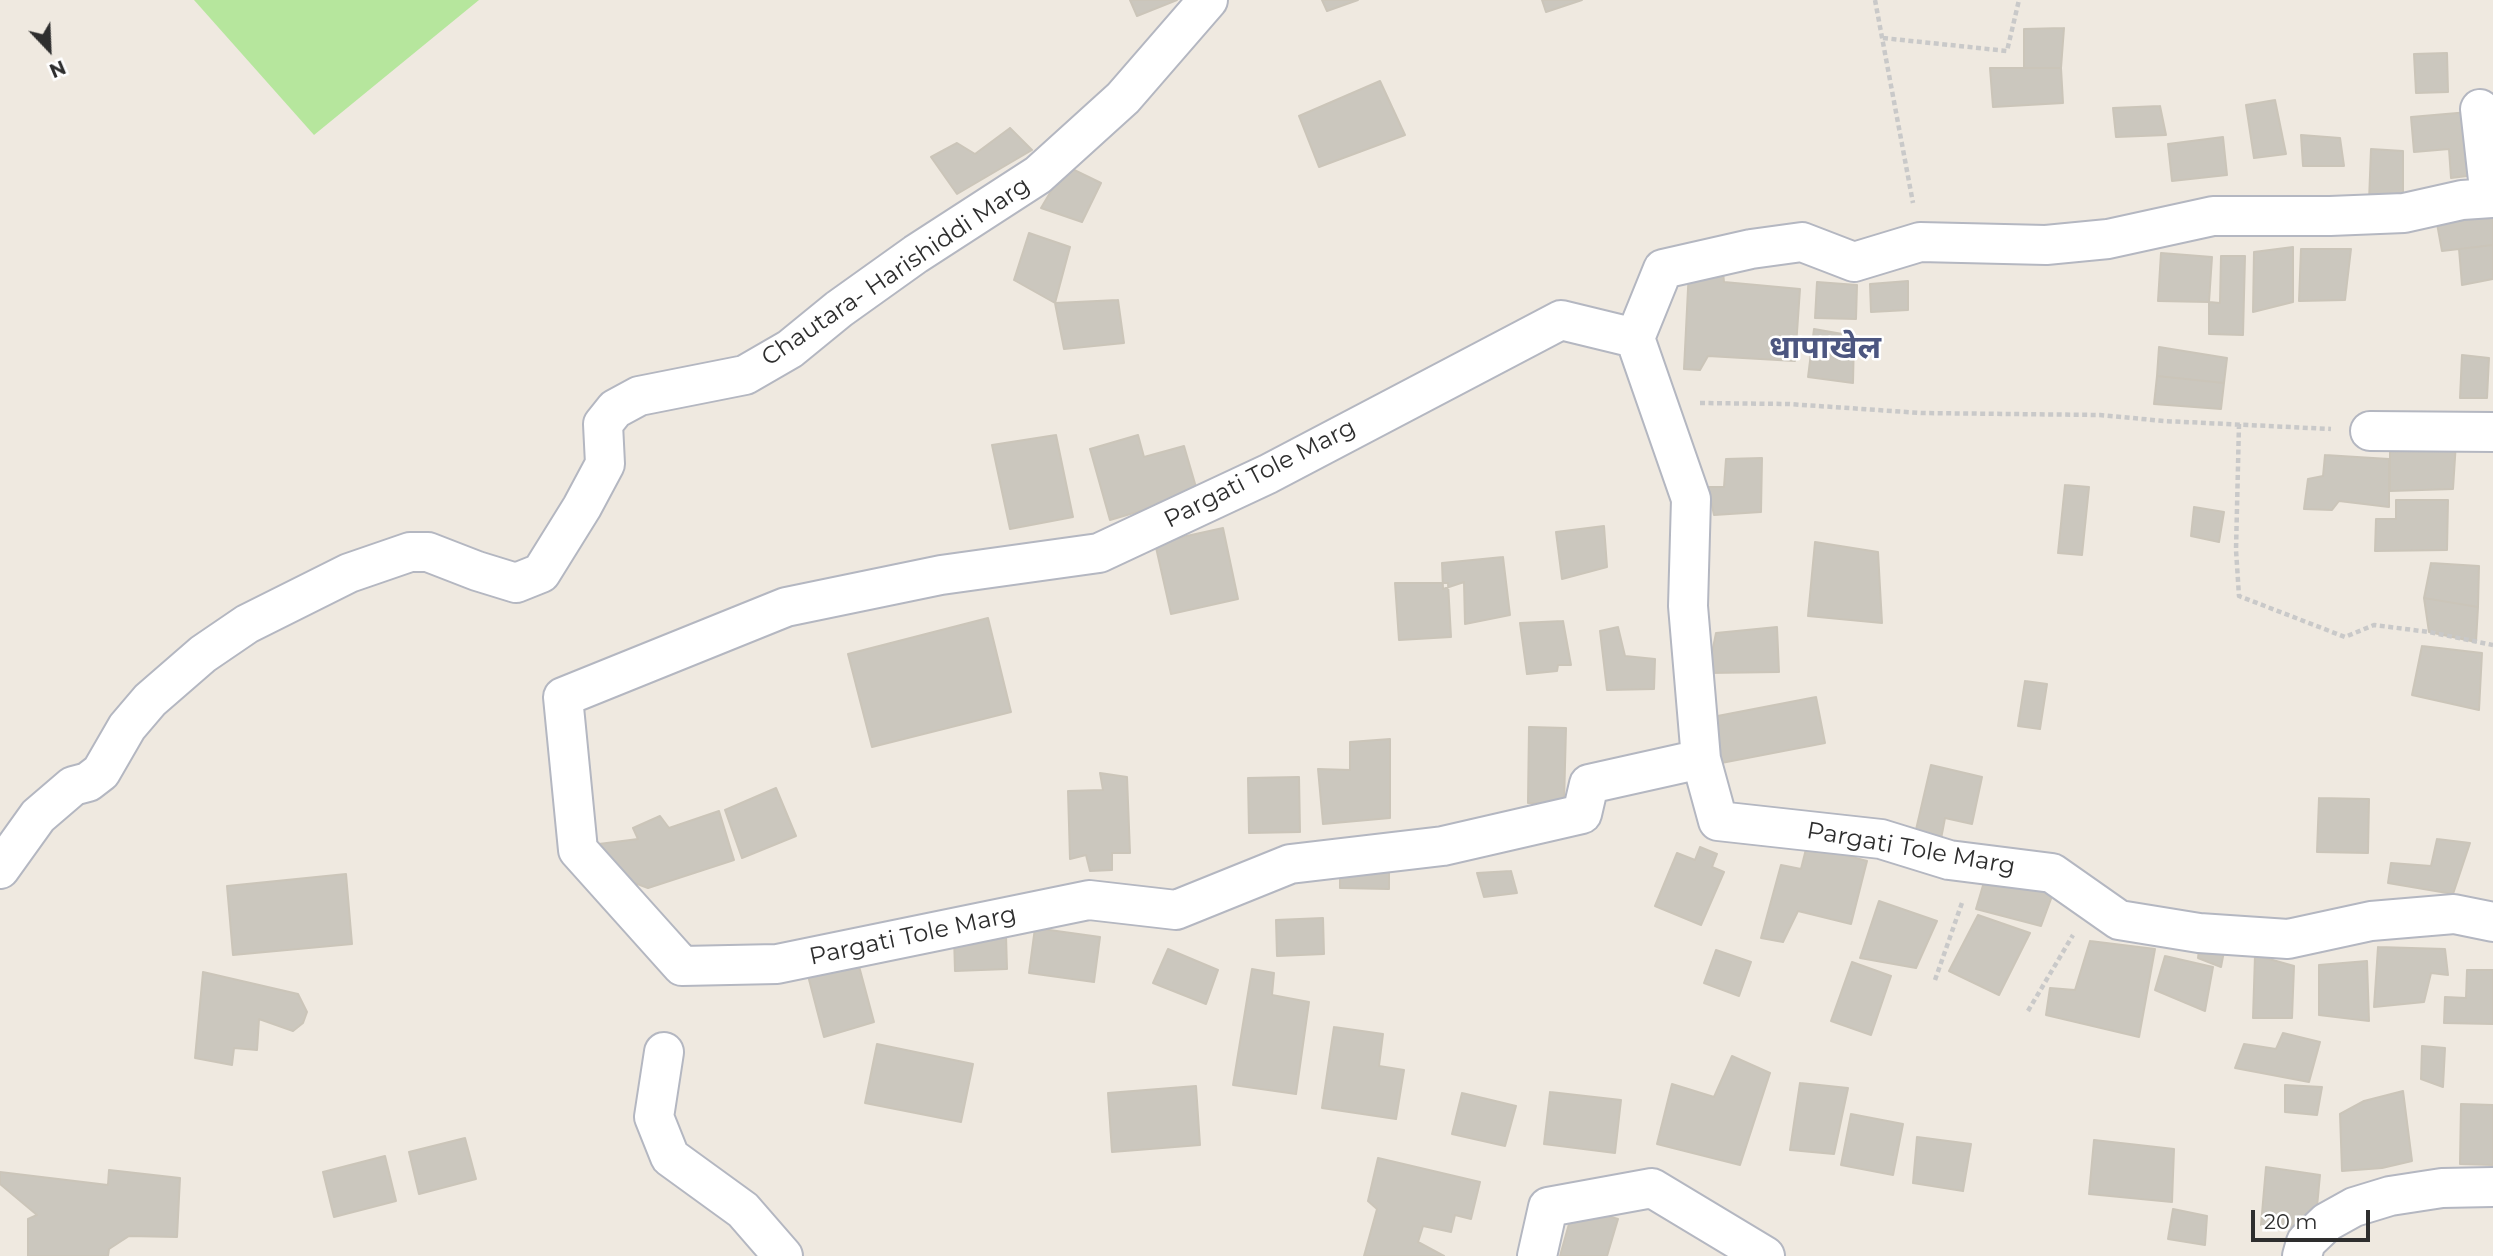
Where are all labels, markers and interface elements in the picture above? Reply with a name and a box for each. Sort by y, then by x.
north arrow [14,14,84,84]
text: N [46,55,69,82]
street label: Chautara- Harishiddi Marg [756,171,1036,373]
district label: धापाखेल [1769,330,1881,368]
street label: Pargati Tole Marg [1159,413,1361,535]
street label: Pargati Tole Marg [1805,816,2017,882]
street label: Pargati Tole Marg [807,900,1019,972]
scale bar [2255,1196,2374,1240]
text: 20 m [2264,1209,2318,1234]

